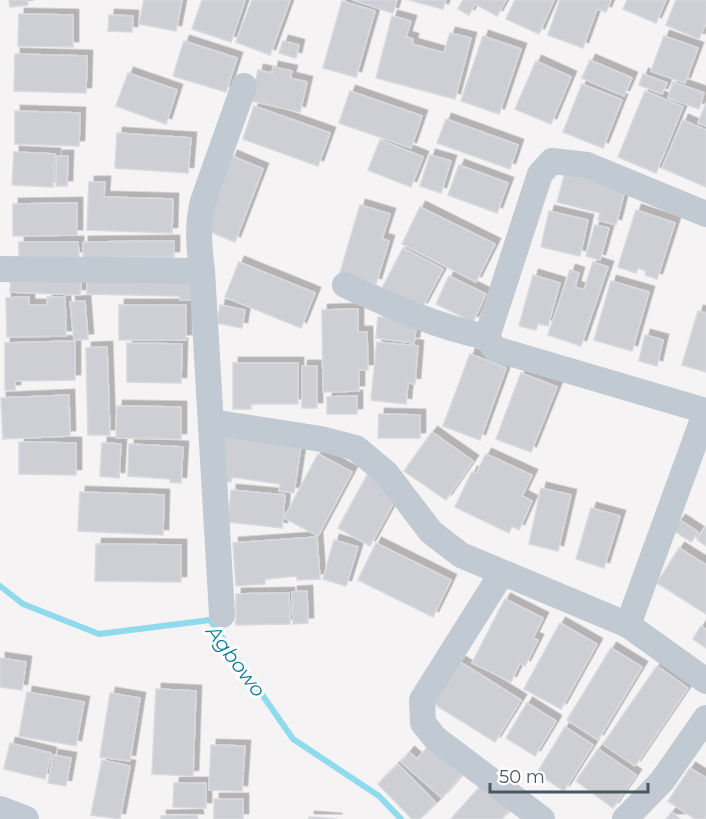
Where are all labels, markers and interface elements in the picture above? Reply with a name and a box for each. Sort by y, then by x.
water label: Agbowo [201,620,271,702]
scale bar [490,756,648,794]
text: 50 m [499,766,545,788]

